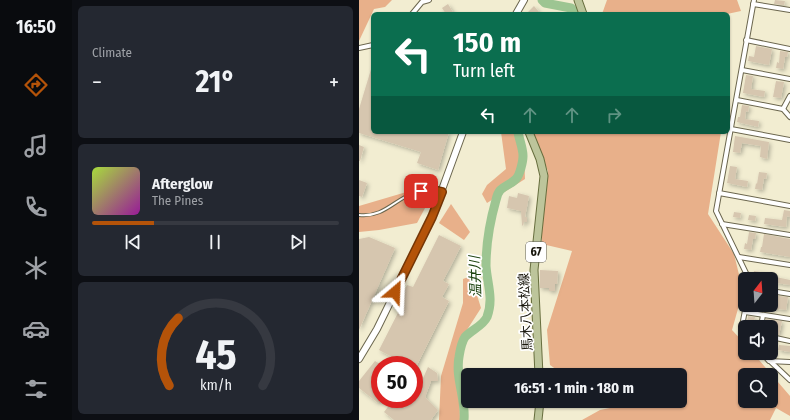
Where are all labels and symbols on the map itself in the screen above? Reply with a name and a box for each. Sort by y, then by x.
pin [404,174,438,208]
road number: 67 [526,242,546,262]
water label: 温井川 [466,254,485,298]
position arrow [374,271,416,313]
north arrow [738,272,778,312]
street label: 馬木八本松線 [516,273,535,351]
speed limit sign: 50 [371,356,423,408]

